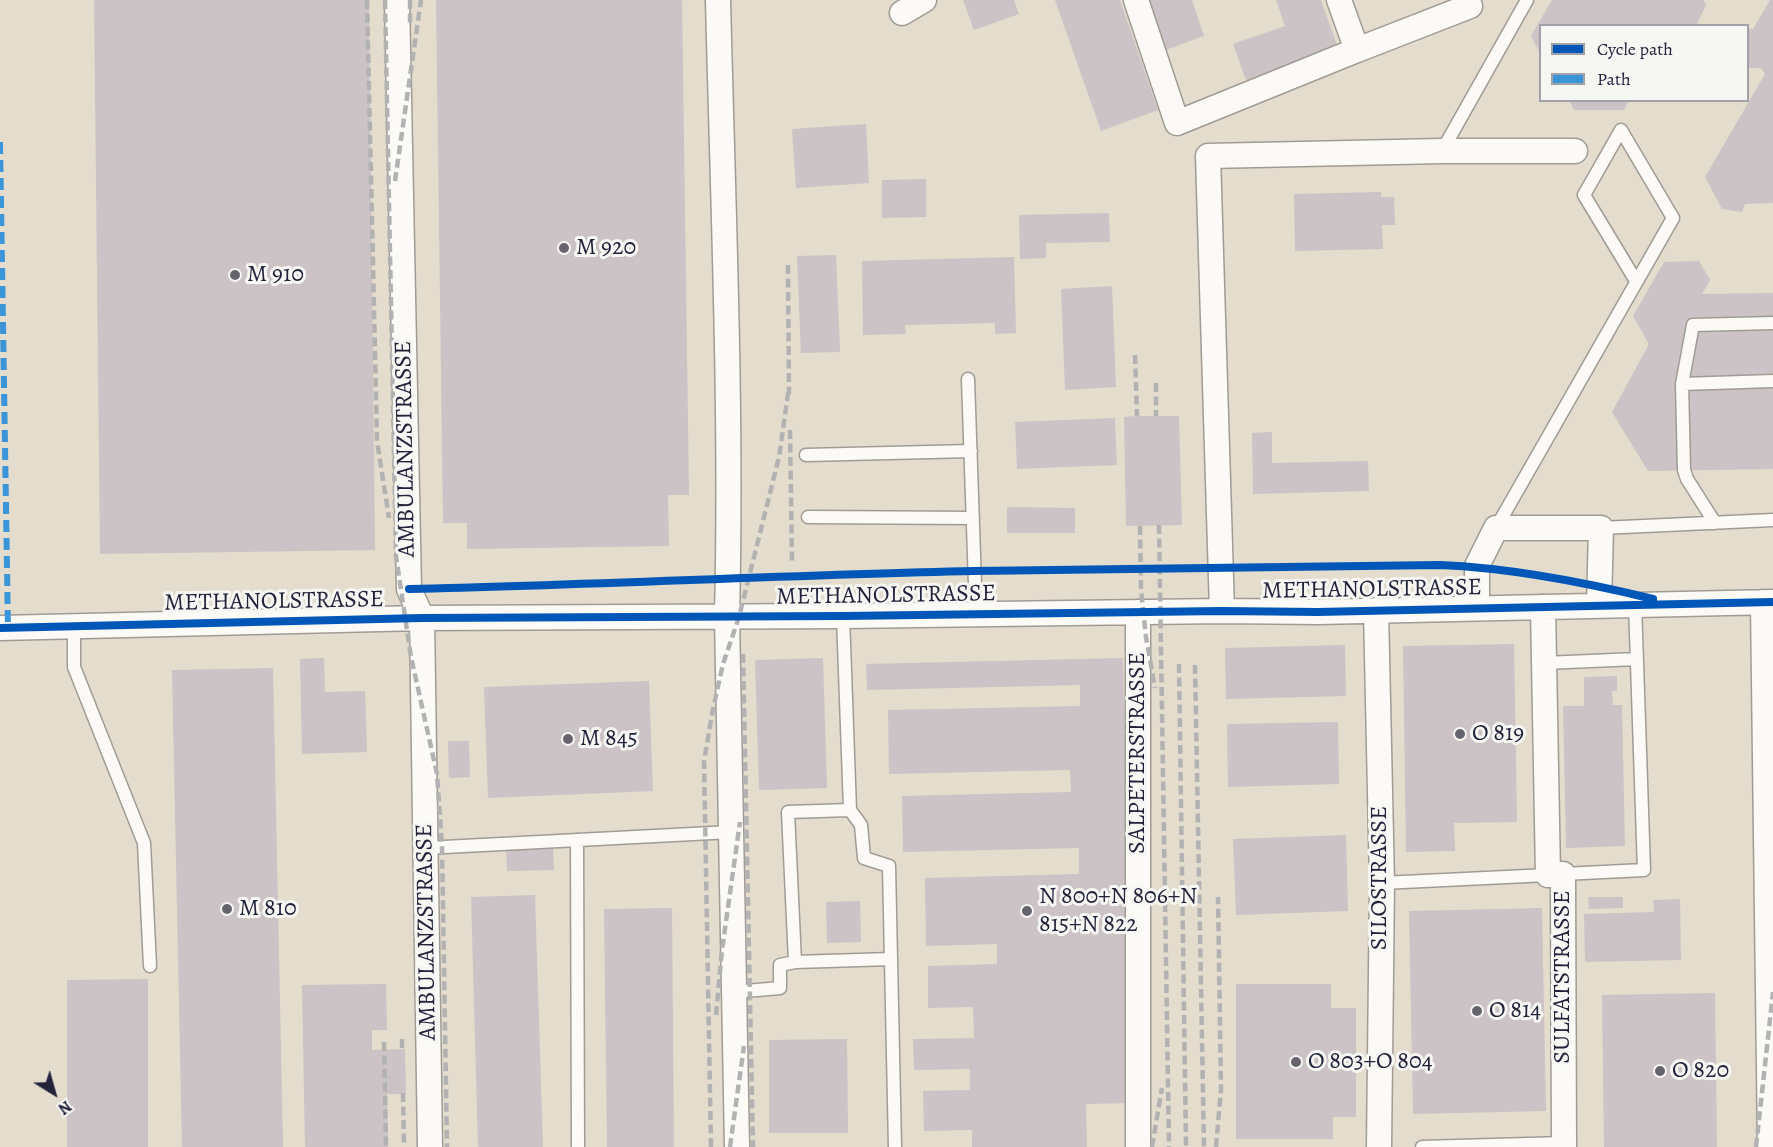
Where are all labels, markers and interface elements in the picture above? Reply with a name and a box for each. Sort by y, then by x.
legend [1539,24,1749,102]
text: Cycle path [1597,37,1673,61]
text: Path [1597,67,1631,91]
place label: M 920 [576,234,636,262]
marker: M 920 [557,241,571,255]
place label: M 910 [247,261,304,289]
marker: M 910 [228,268,242,282]
street label: AMBULANZSTRASSE [390,340,422,558]
street label: METHANOLSTRASSE [1262,574,1482,606]
street label: METHANOLSTRASSE [776,580,996,612]
street label: METHANOLSTRASSE [164,586,384,618]
street label: SALPETERSTRASSE [1124,652,1152,854]
place label: O 819 [1472,720,1524,748]
place label: M 845 [580,725,638,753]
marker: O 819 [1453,727,1467,741]
marker: M 845 [561,732,575,746]
street label: SILOSTRASSE [1366,806,1394,950]
street label: AMBULANZSTRASSE [411,823,443,1041]
place label: N 800+N 806+N 815+N 822 [1039,883,1197,939]
street label: SULFATSTRASSE [1549,890,1577,1064]
place label: M 810 [239,895,297,923]
marker: M 810 [220,902,234,916]
marker: N 800+N 806+N 815+N 822 [1020,904,1034,918]
place label: O 814 [1489,997,1541,1025]
marker: O 814 [1470,1004,1484,1018]
place label: O 803+O 804 [1308,1048,1433,1076]
marker: O 803+O 804 [1289,1055,1303,1069]
place label: O 820 [1672,1057,1729,1085]
north arrow [24,1063,84,1123]
marker: O 820 [1653,1064,1667,1078]
text: N [54,1095,76,1120]

